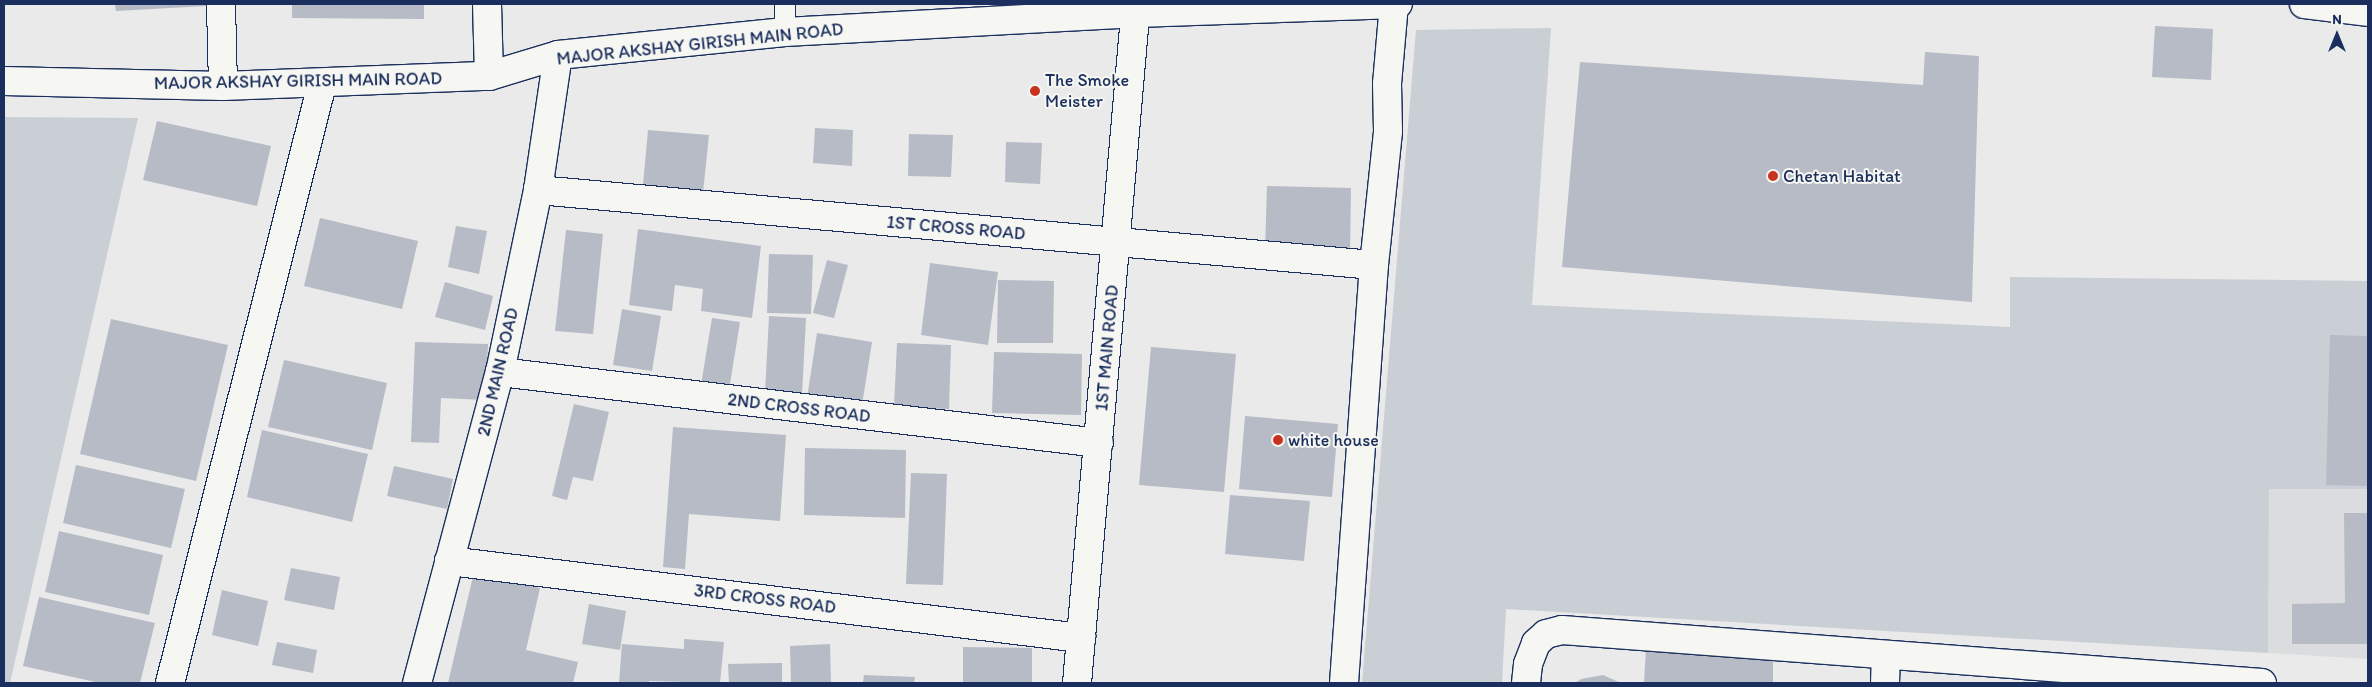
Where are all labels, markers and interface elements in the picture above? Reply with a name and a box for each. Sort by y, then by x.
north arrow [2312,10,2362,60]
text: N [2332,11,2342,28]
street label: MAJOR AKSHAY GIRISH MAIN ROAD [555,18,845,70]
street label: MAJOR AKSHAY GIRISH MAIN ROAD [154,68,442,94]
place label: The Smoke Meister [1045,70,1130,112]
marker: The Smoke Meister [1029,85,1041,97]
place label: Chetan Habitat [1783,165,1901,187]
marker: Chetan Habitat [1767,170,1779,182]
street label: 1ST CROSS ROAD [886,211,1026,245]
street label: 1ST MAIN ROAD [1091,284,1123,412]
street label: 2ND MAIN ROAD [473,306,523,438]
street label: 2ND CROSS ROAD [726,389,872,427]
place label: white house [1288,429,1379,451]
marker: white house [1272,434,1284,446]
street label: 3RD CROSS ROAD [693,580,837,618]

